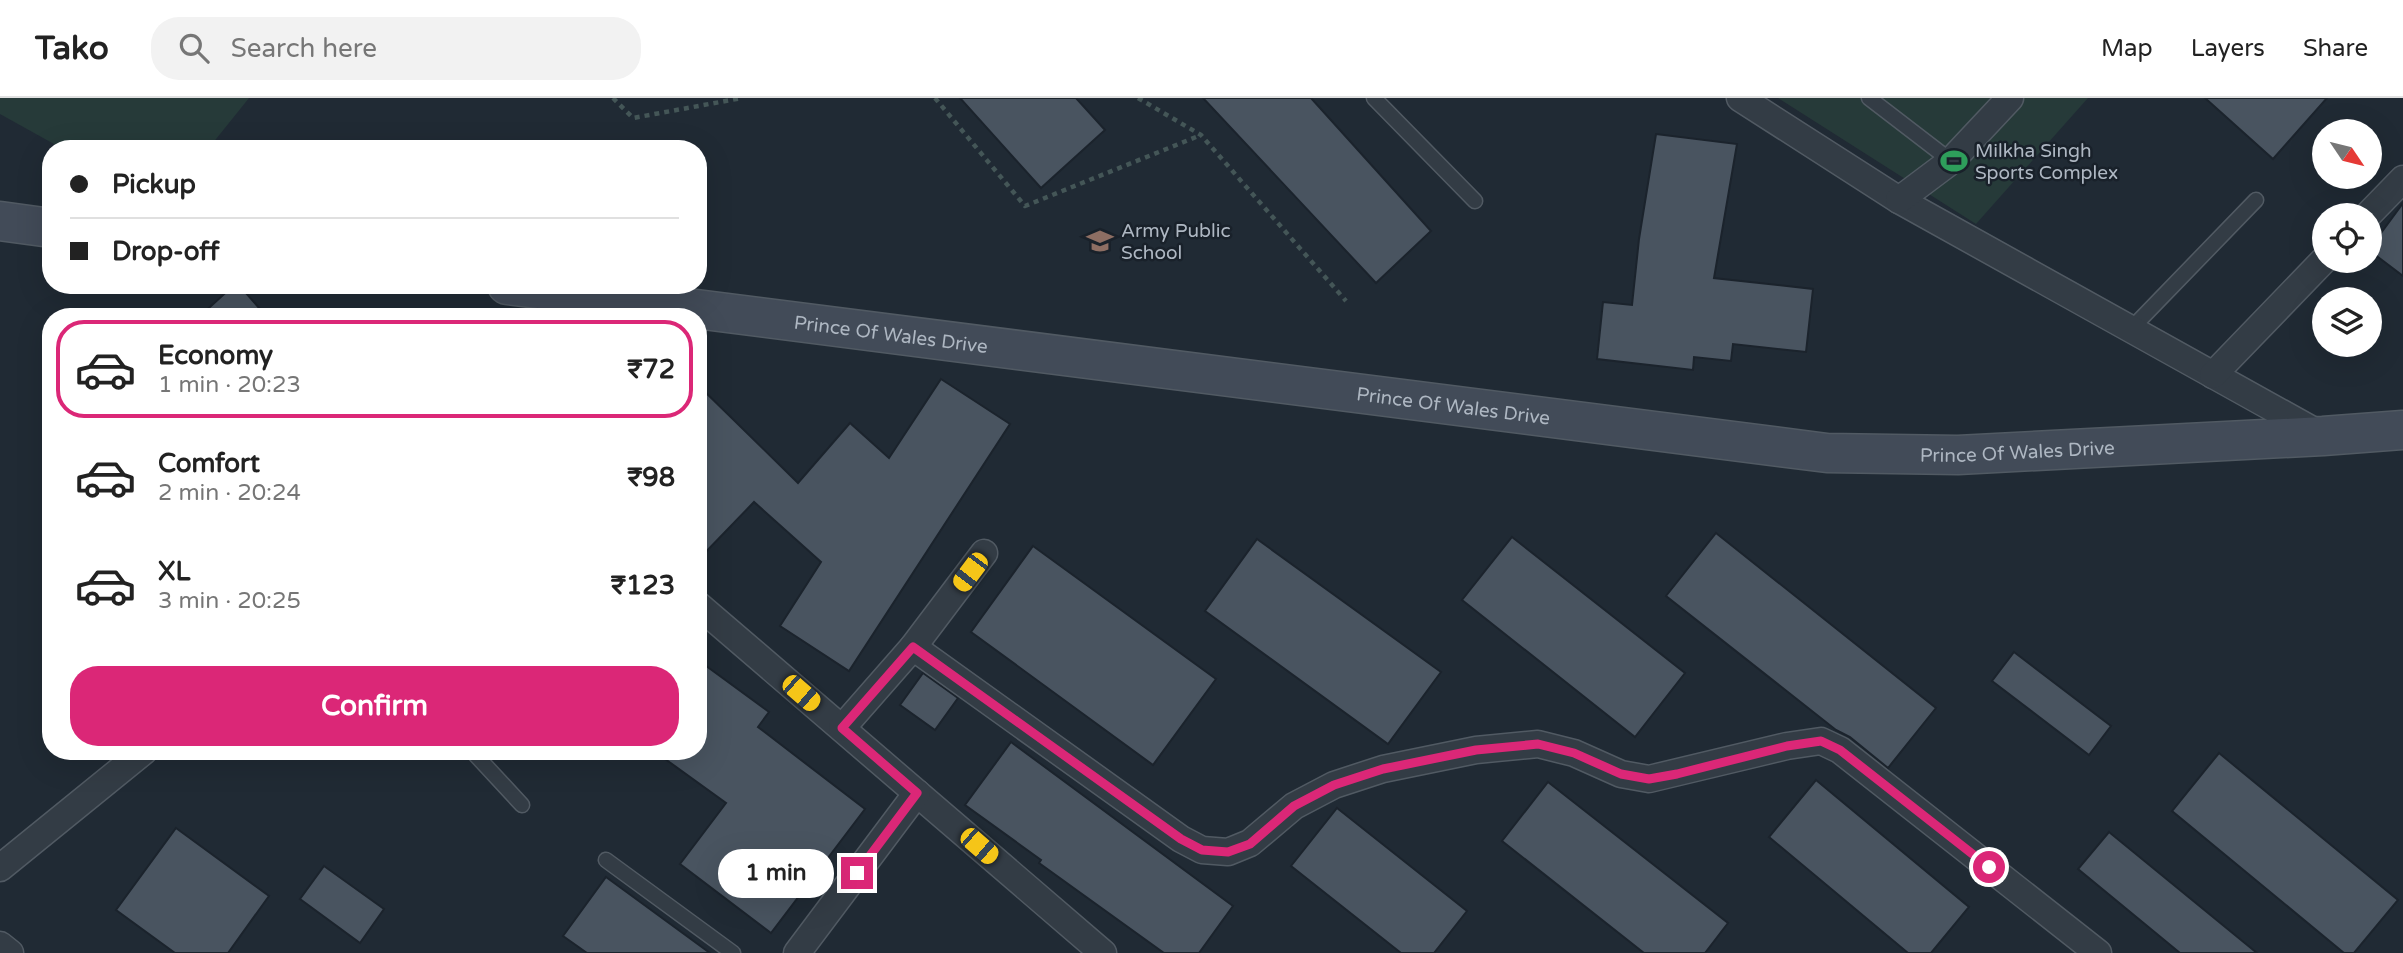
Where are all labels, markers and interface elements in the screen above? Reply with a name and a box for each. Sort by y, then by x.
search box [151,17,641,80]
text: Tako [35,29,109,68]
icon: search [175,29,213,67]
text: Search here [231,33,377,64]
text: Map [2101,34,2153,63]
text: Layers [2191,34,2265,63]
text: Share [2303,34,2368,63]
north arrow [2312,119,2382,189]
map controls [2312,119,2382,357]
place label: Milkha Singh Sports Complex [1975,140,2118,184]
sports icon: Milkha Singh Sports Complex [1939,146,1969,176]
text: Pickup [112,169,196,200]
button: locate [2312,203,2382,273]
place label: Army Public School [1121,220,1231,264]
school or university icon: Army Public School [1085,226,1115,256]
text: Drop-off [112,236,219,267]
button: layers [2312,287,2382,357]
street label: Prince Of Wales Drive [793,312,989,358]
icon: car [74,338,137,401]
text: Economy [158,340,273,371]
text: ₹72 [627,354,675,385]
text: 1 min · 20:23 [158,371,301,399]
street label: Prince Of Wales Drive [1355,383,1551,430]
street label: Prince Of Wales Drive [1920,437,2115,467]
icon: car [74,446,137,509]
text: Comfort [158,448,260,479]
text: ₹98 [627,462,675,493]
text: 2 min · 20:24 [158,479,301,507]
car [949,549,992,595]
icon: car [74,554,137,617]
text: XL [158,556,190,587]
text: ₹123 [611,570,675,601]
text: 3 min · 20:25 [158,587,301,615]
button: Confirm [70,666,679,746]
car [779,671,824,715]
car [957,824,1002,868]
callout: 1 min [717,848,832,898]
route start [1973,851,2005,883]
route end [841,857,873,889]
text: 1 min [745,859,807,887]

